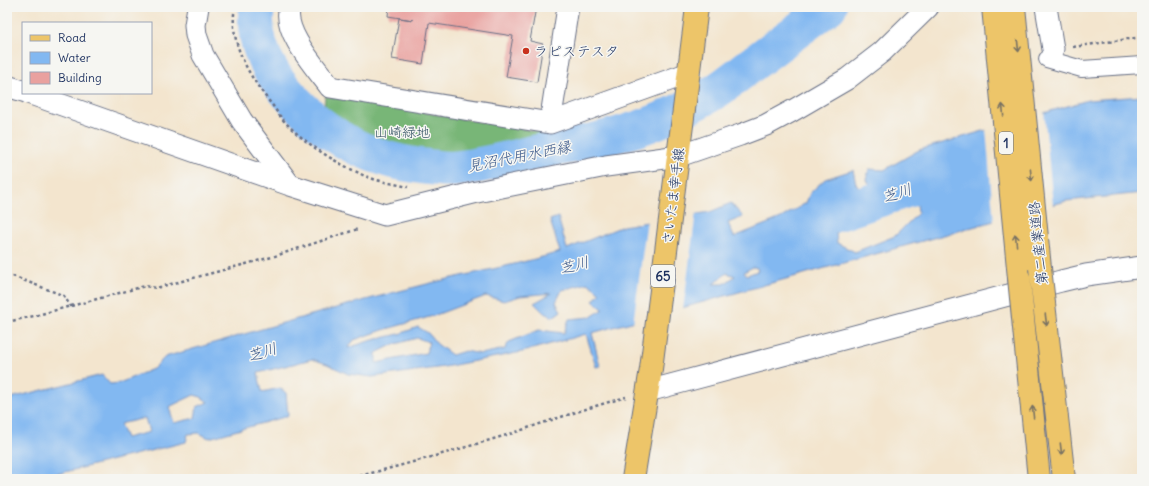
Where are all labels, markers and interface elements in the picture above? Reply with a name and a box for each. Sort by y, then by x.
legend [22,22,152,94]
text: Road [58,30,86,45]
one-way arrow [1014,39,1022,52]
place label: ラピステスタ [534,42,619,60]
marker: ラピステスタ [521,46,531,56]
text: Water [58,50,91,65]
text: Building [58,70,102,85]
one-way arrow [999,104,1007,117]
park label: 山崎緑地 [374,123,430,141]
road number: 1 [999,132,1013,154]
water label: 見沼代用水西縁 [466,136,573,175]
street label: さいたま幸手線 [658,147,688,245]
one-way arrow [1027,168,1034,181]
water label: 芝川 [880,179,914,207]
street label: 第二産業道路 [1025,200,1051,286]
one-way arrow [1012,234,1019,247]
water label: 芝川 [557,252,591,278]
road number: 65 [651,265,675,287]
one-way arrow [1042,313,1050,326]
water label: 芝川 [245,338,279,366]
one-way arrow [1029,406,1036,419]
one-way arrow [1057,443,1065,456]

